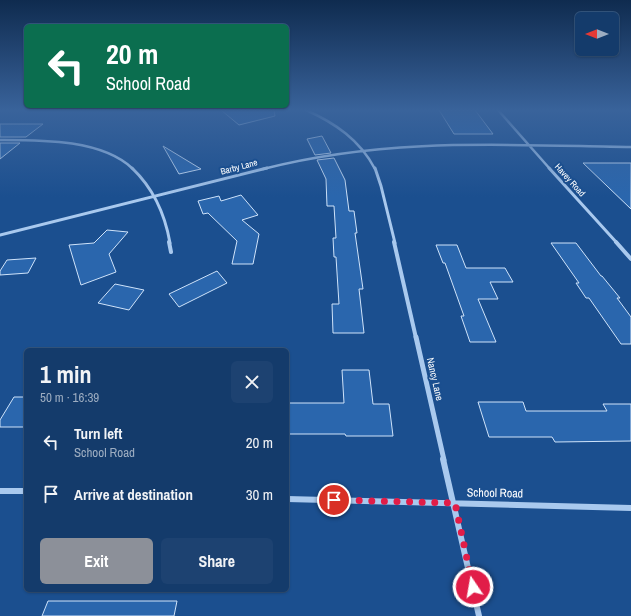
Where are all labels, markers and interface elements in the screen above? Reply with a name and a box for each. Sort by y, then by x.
north arrow [575,12,619,56]
map controls [575,12,619,56]
text: 20 m [106,35,158,73]
icon: left [40,40,92,92]
text: School Road [106,71,191,96]
street label: Barby Lane [219,156,259,178]
street label: Havey Road [552,161,588,199]
street label: Nancy Lane [424,356,446,402]
text: 1 min [40,358,91,390]
button: close [231,361,273,403]
text: 50 m · 16:39 [40,389,99,406]
text: Turn left [74,423,122,444]
icon: left [40,431,62,453]
text: 20 m [246,432,273,453]
text: School Road [74,444,135,461]
icon: arrive [40,483,62,505]
pin [317,483,351,517]
text: Arrive at destination [74,484,193,505]
text: 30 m [246,484,273,505]
street label: School Road [467,485,523,501]
icon: arrive [323,489,345,511]
button: Exit [40,538,153,584]
button: Share [161,538,273,584]
position arrow [452,566,494,608]

